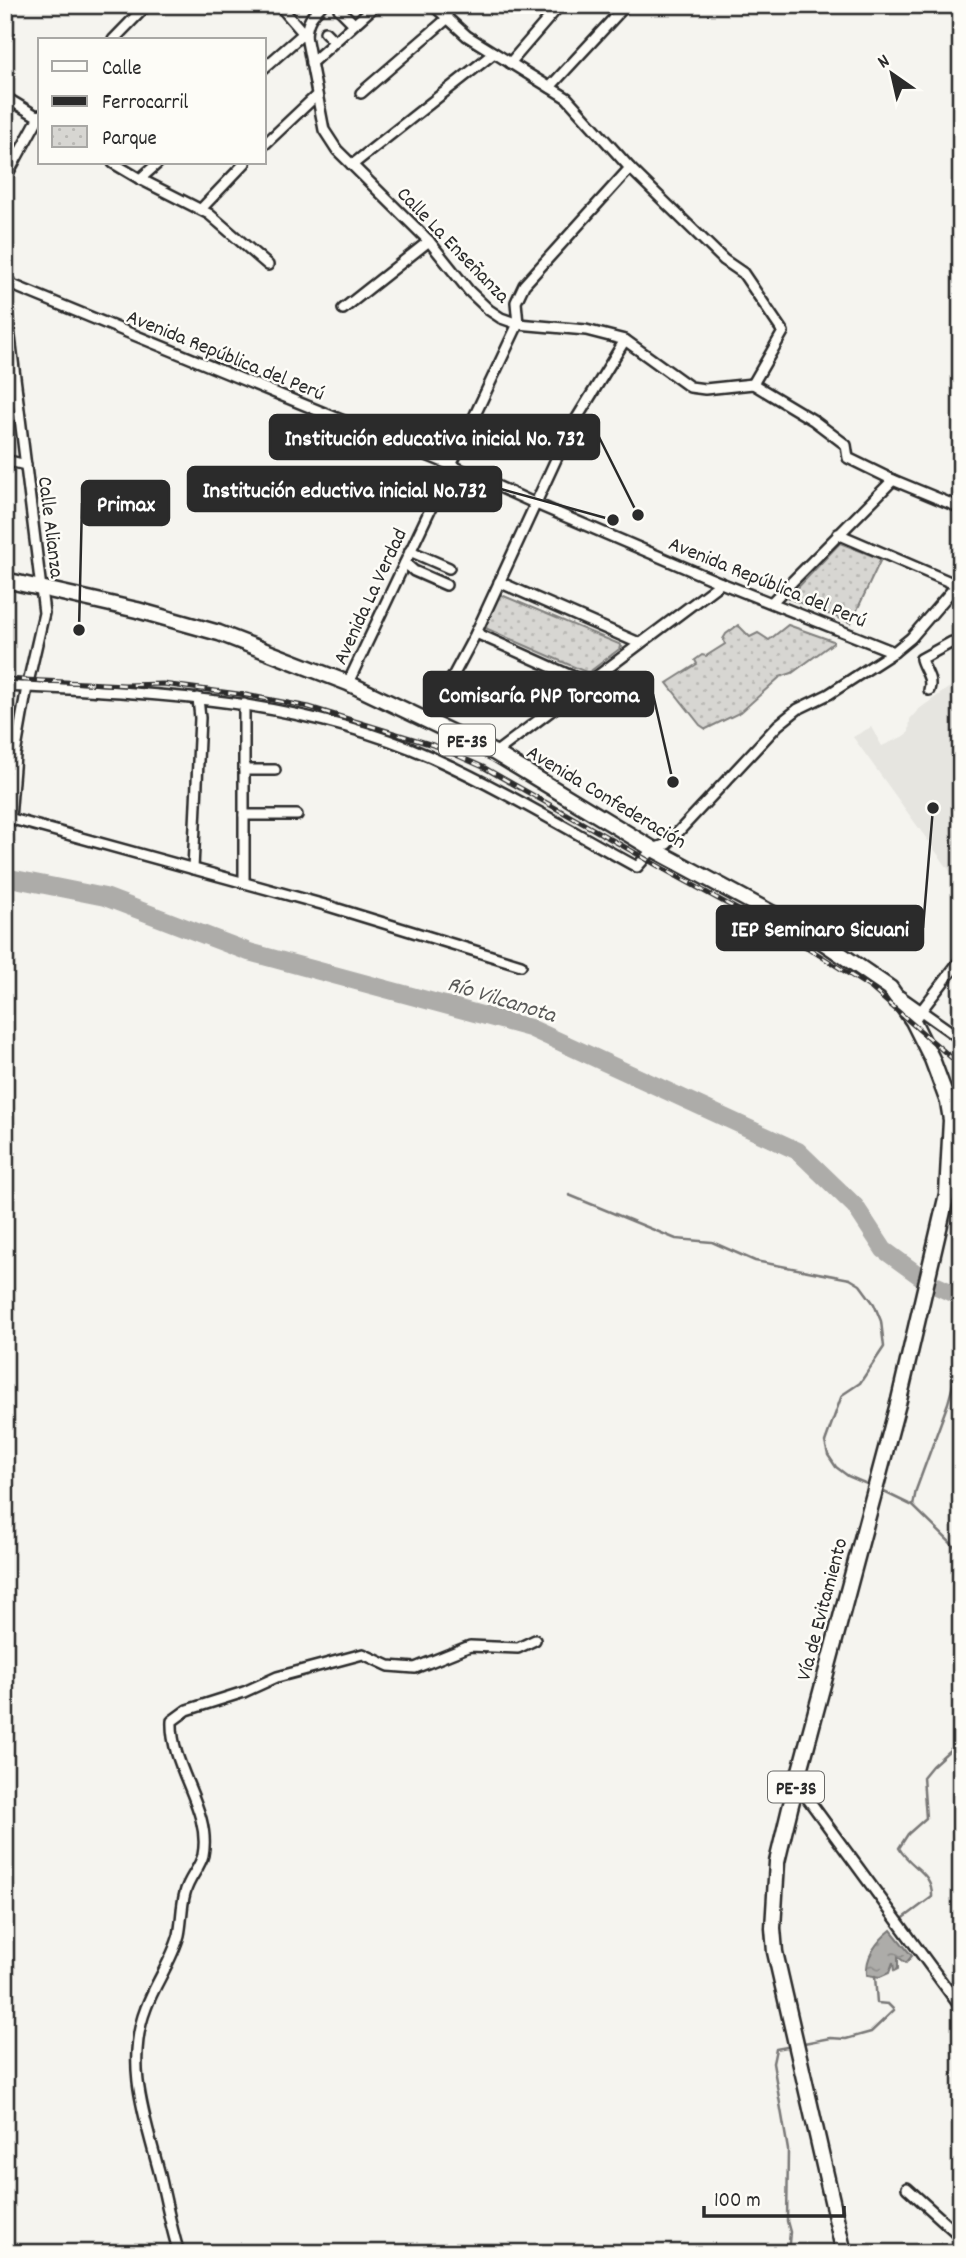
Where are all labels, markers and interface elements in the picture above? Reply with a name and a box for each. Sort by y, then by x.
legend [38,38,266,164]
north arrow [858,38,928,108]
text: N [873,49,896,77]
text: Calle [102,55,141,85]
text: Ferrocarril [102,89,188,119]
text: Parque [102,125,157,155]
street label: Calle La Enseñanza [388,181,516,312]
street label: Avenida República del Perú [121,303,328,410]
callout: Institución educativa inicial No. 732 [270,415,599,459]
text: Institución educativa inicial No. 732 [284,424,586,457]
callout: Institución eductiva inicial No.732 [188,467,501,511]
street label: Calle Alianza [28,475,70,581]
text: Institución eductiva inicial No.732 [202,476,488,509]
callout: Primax [82,481,169,525]
text: Primax [97,490,156,523]
street label: Avenida La Verdad [327,524,416,670]
street label: Avenida República del Perú [663,530,870,637]
callout: Comisaría PNP Torcoma [424,672,653,716]
text: Comisaría PNP Torcoma [439,681,640,714]
road number: PE-3S [439,724,495,755]
street label: Avenida Confederación [520,739,691,858]
callout: IEP Seminaro Sicuani [717,906,923,950]
text: IEP Seminaro Sicuani [731,915,910,948]
water label: Río Vilcanota [443,969,560,1034]
street label: Vía de Evitamiento [790,1535,857,1684]
road number: PE-3S [768,1772,824,1802]
scale bar [704,2174,844,2218]
text: 100 m [714,2187,761,2217]

